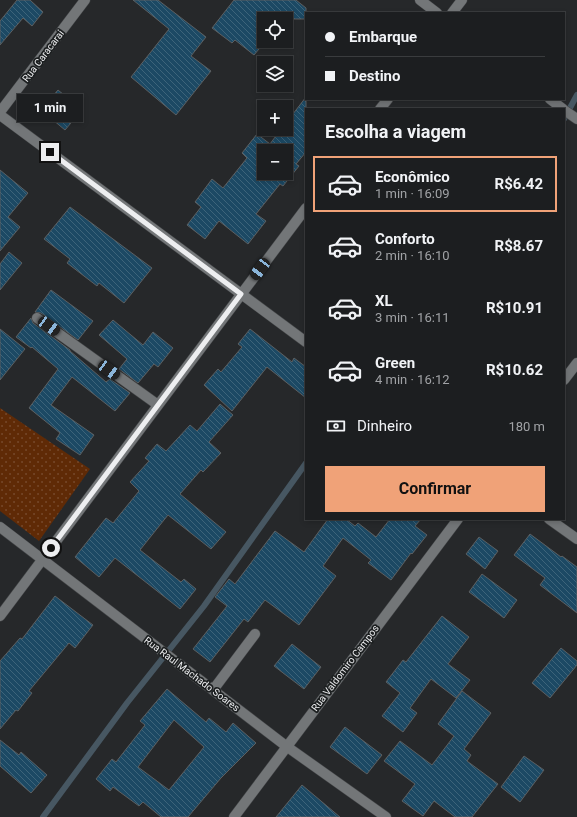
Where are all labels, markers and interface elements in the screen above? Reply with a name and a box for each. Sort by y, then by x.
map controls [257,12,293,180]
button: locate [257,12,293,48]
street label: Rua Caracarai [20,28,66,84]
text: Embarque [349,28,417,46]
button: layers [257,56,293,92]
text: Destino [349,67,400,85]
callout: 1 min [17,94,83,122]
text: 1 min [34,100,66,115]
button: + [257,100,293,136]
text: Escolha a viagem [325,121,466,142]
route end [41,143,59,161]
button: − [257,144,293,180]
icon: car [327,166,363,202]
text: Econômico [375,168,450,186]
text: R$6.42 [495,175,543,193]
text: 1 min · 16:09 [375,186,450,201]
icon: car [327,228,363,264]
text: Conforto [375,230,435,248]
text: R$8.67 [495,237,543,255]
text: 2 min · 16:10 [375,248,450,263]
car [248,256,272,282]
icon: car [327,290,363,326]
text: XL [375,292,393,310]
text: R$10.91 [486,299,543,317]
text: 3 min · 16:11 [375,310,450,325]
car [36,314,62,338]
icon: car [327,352,363,388]
text: Green [375,354,415,372]
car [96,358,122,382]
text: R$10.62 [486,361,543,379]
text: 4 min · 16:12 [375,372,450,387]
icon: cash [325,415,347,437]
text: Dinheiro [357,417,412,435]
text: 180 m [508,419,545,434]
button: Confirmar [325,466,545,512]
route start [42,539,60,557]
street label: Rua Valdomiro Campos [309,623,381,713]
street label: Rua Raul Machado Soares [142,635,242,713]

